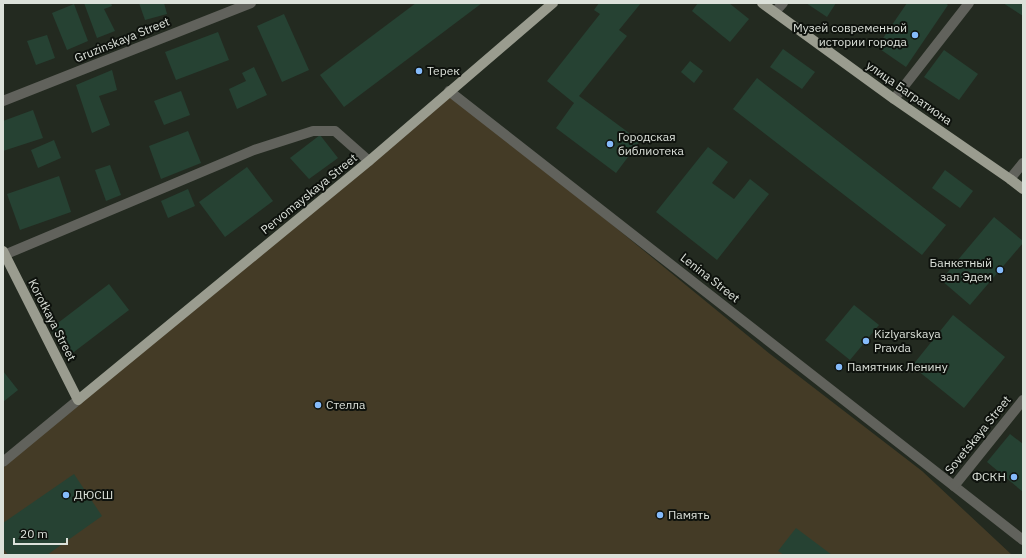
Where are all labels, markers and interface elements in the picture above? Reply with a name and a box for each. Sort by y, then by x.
street label: Gruzinskaya Street [72,14,172,65]
place label: Музей современной истории города [793,20,908,49]
marker: Музей современной истории города [910,30,920,40]
street label: улица Багратиона [863,57,956,128]
place label: Терек [427,63,460,78]
marker: Терек [414,66,424,76]
place label: Городская библиотека [618,129,685,158]
marker: Городская библиотека [605,139,615,149]
street label: Pervomayskaya Street [257,150,360,237]
street label: Lenina Street [678,250,743,305]
place label: Банкетный зал Эдем [930,255,992,284]
marker: Банкетный зал Эдем [995,265,1005,275]
street label: Korotkaya Street [25,276,80,363]
place label: Kizlyarskaya Pravda [874,326,941,355]
marker: Kizlyarskaya Pravda [861,336,871,346]
place label: Памятник Ленину [847,359,948,374]
marker: Памятник Ленину [834,362,844,372]
street label: Sovetskaya Street [941,392,1014,477]
place label: Стелла [326,397,366,412]
marker: Стелла [313,400,323,410]
place label: ФСКН [972,469,1006,484]
marker: ФСКН [1009,472,1019,482]
place label: ДЮСШ [74,487,113,502]
marker: ДЮСШ [61,490,71,500]
place label: Память [668,507,709,522]
marker: Память [655,510,665,520]
scale bar [14,520,67,546]
text: 20 m [20,526,48,541]

